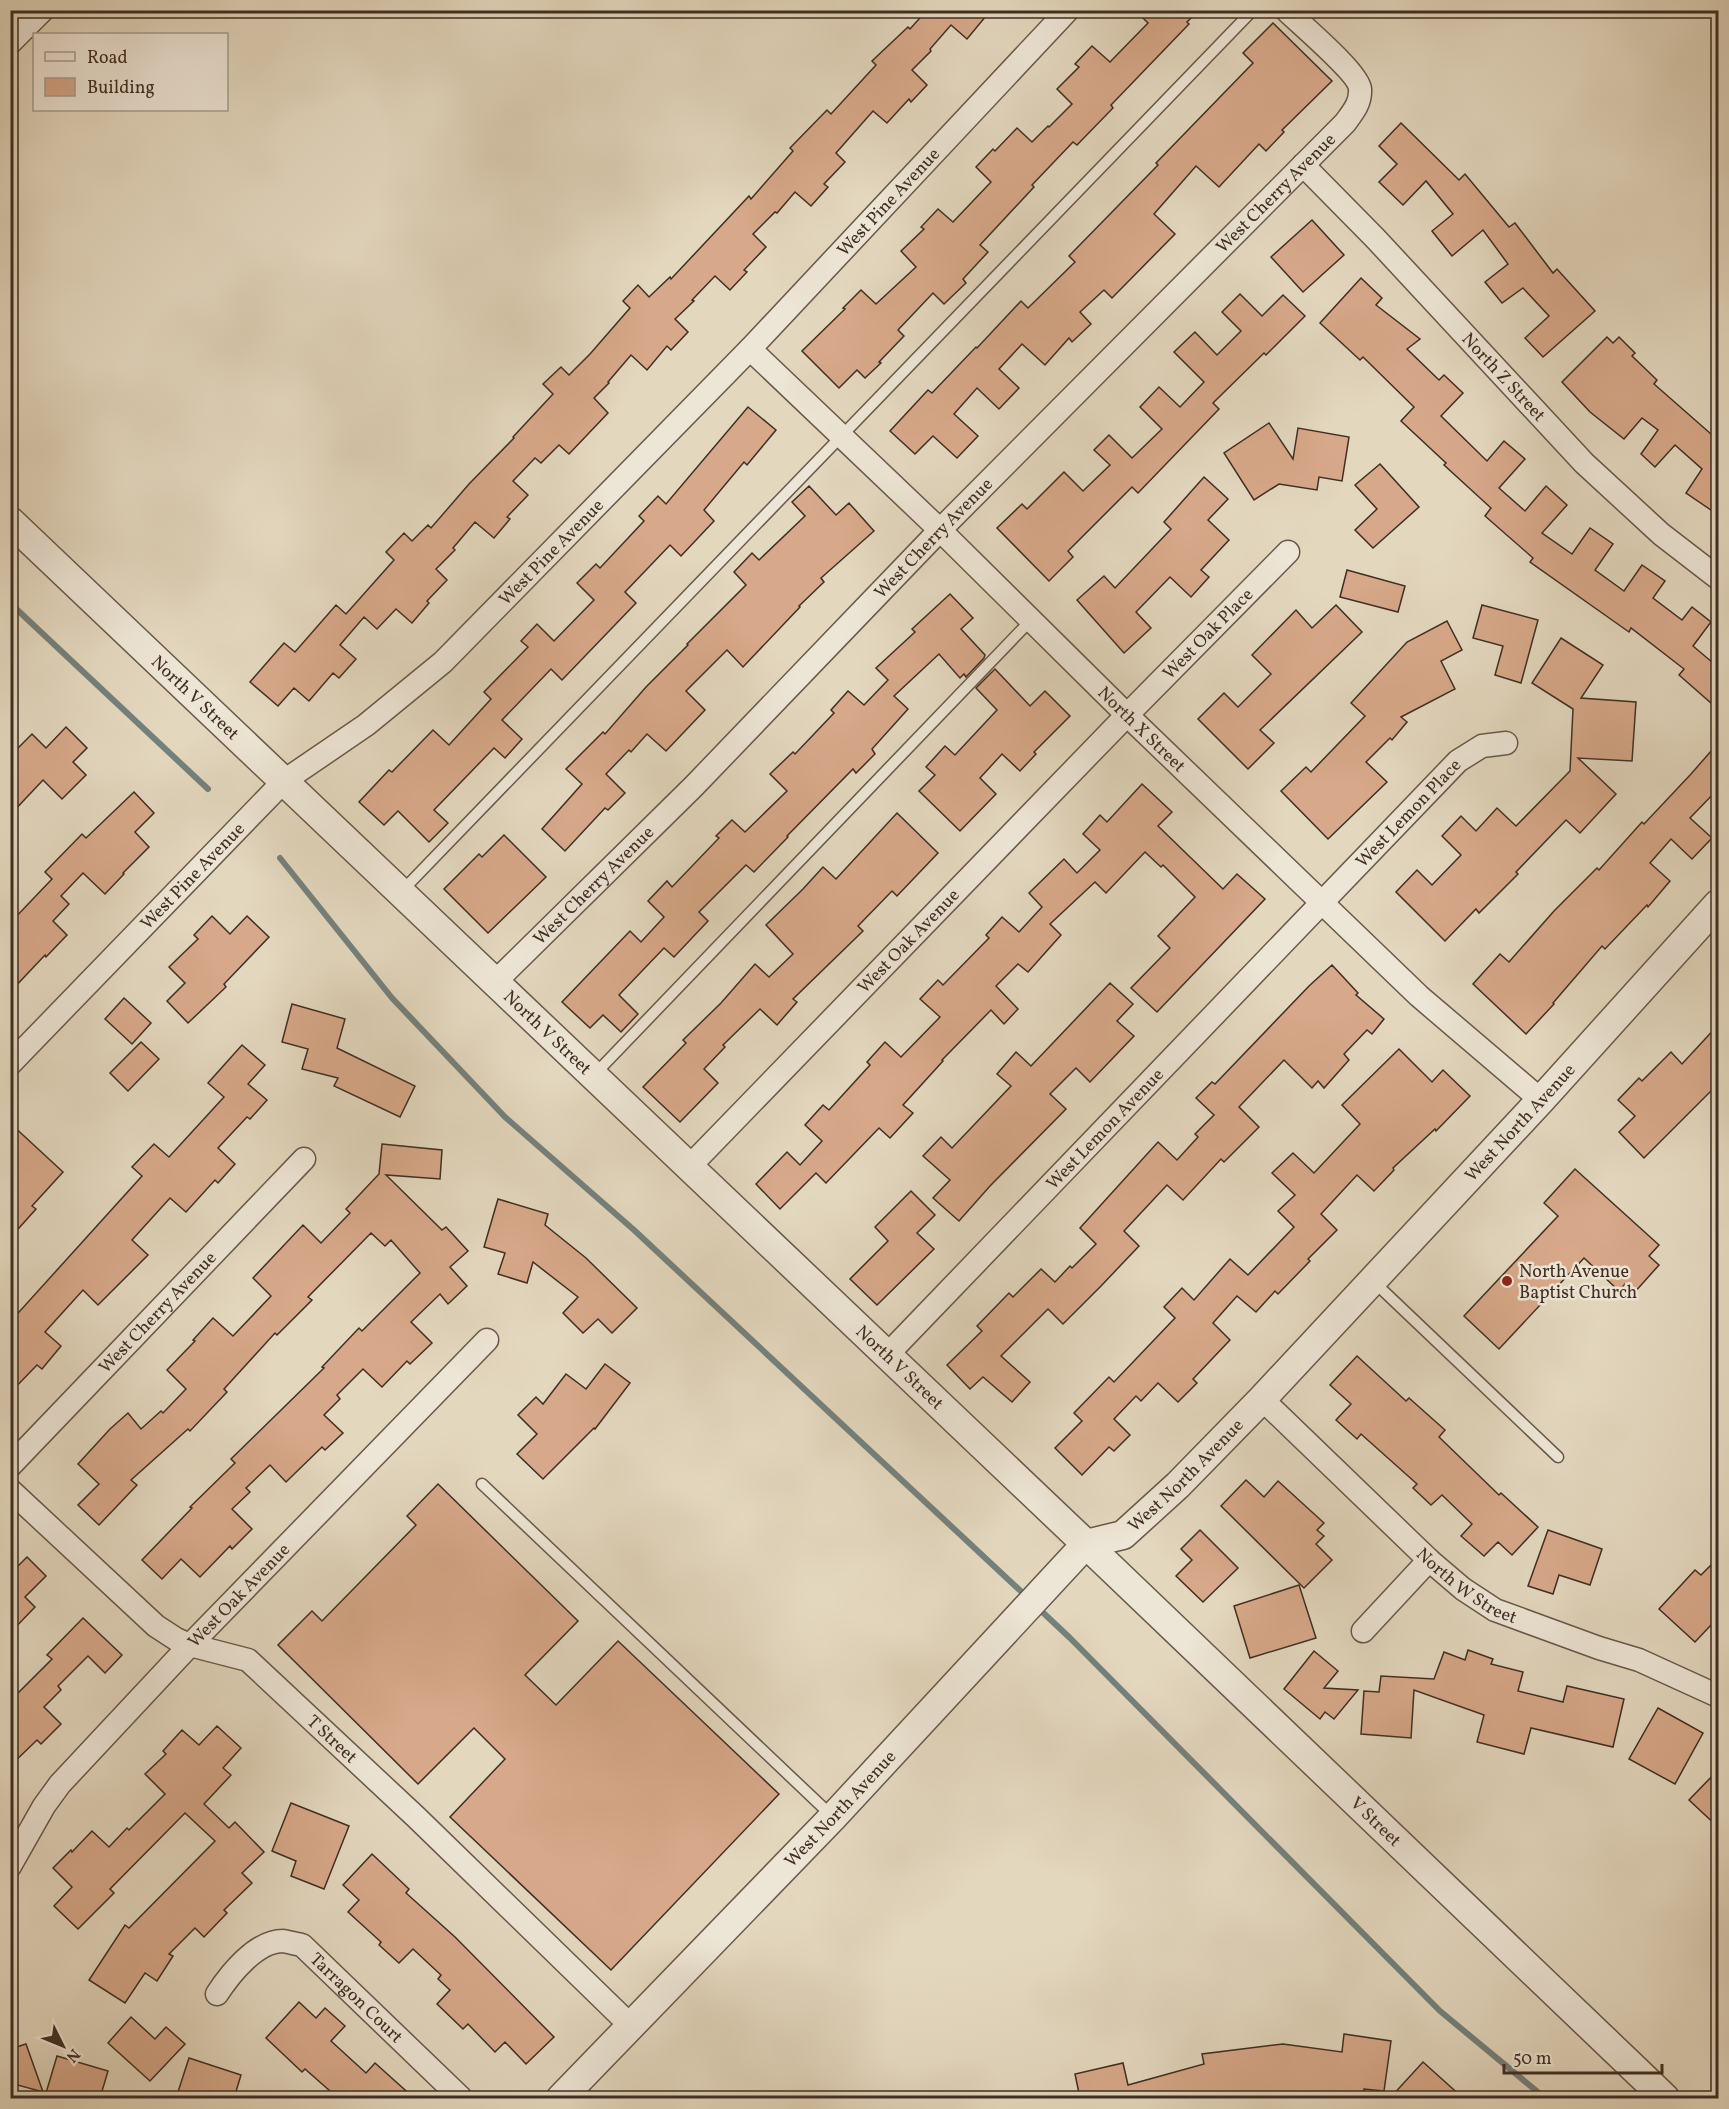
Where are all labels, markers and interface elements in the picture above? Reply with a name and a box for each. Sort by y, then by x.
legend [33,33,228,111]
text: Road [87,46,128,71]
text: Building [87,76,155,101]
street label: West Cherry Avenue [1211,128,1342,260]
street label: West Pine Avenue [832,143,946,263]
street label: North Z Street [1455,328,1551,428]
street label: West Cherry Avenue [869,473,999,605]
street label: West Pine Avenue [494,494,610,612]
street label: West Oak Place [1158,583,1260,686]
street label: North V Street [145,650,244,747]
street label: North X Street [1091,682,1191,779]
street label: West Lemon Place [1351,754,1468,874]
street label: West Pine Avenue [135,818,251,936]
street label: West Cherry Avenue [528,821,660,952]
street label: West Oak Avenue [853,884,966,1000]
street label: North V Street [497,985,596,1081]
street label: West North Avenue [1460,1059,1582,1188]
street label: West Lemon Avenue [1041,1063,1170,1196]
street label: West Cherry Avenue [94,1247,223,1380]
place label: North Avenue Baptist Church [1519,1260,1638,1306]
marker: North Avenue Baptist Church [1500,1274,1514,1288]
street label: North V Street [849,1320,949,1416]
street label: West North Avenue [1123,1414,1250,1539]
street label: West Oak Avenue [183,1538,296,1654]
street label: North W Street [1410,1543,1520,1631]
street label: T Street [301,1710,362,1770]
street label: West North Avenue [780,1745,903,1874]
street label: V Street [1344,1792,1406,1853]
street label: Tarragon Court [303,1948,408,2050]
north arrow [33,2016,93,2076]
scale bar [1504,2037,1662,2075]
text: N [60,2043,85,2067]
text: 50 m [1513,2047,1552,2072]

